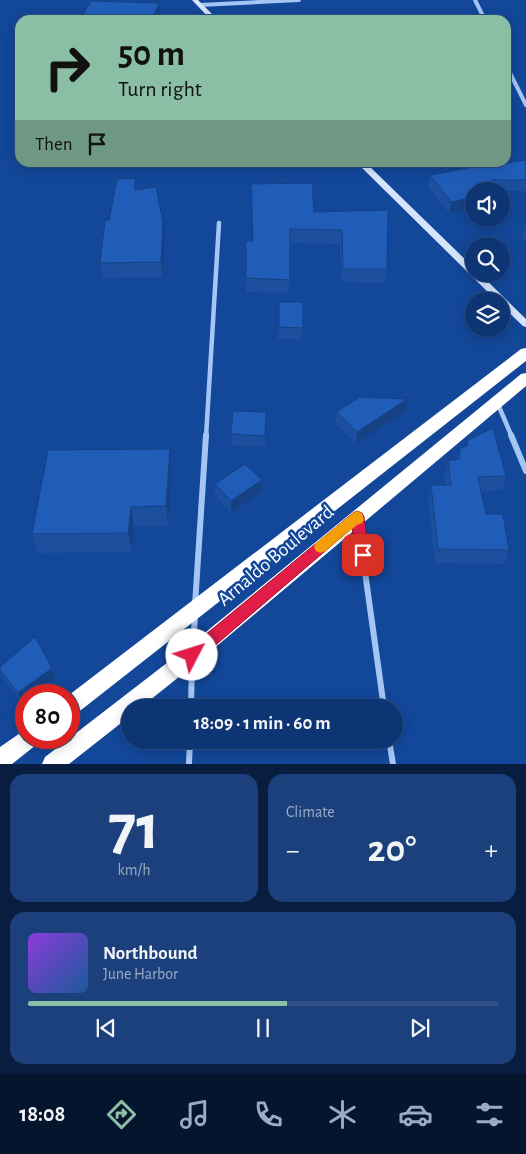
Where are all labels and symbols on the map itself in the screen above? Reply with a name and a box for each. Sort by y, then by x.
street label: Arnaldo Boulevard [214,502,337,610]
pin [342,534,384,576]
position arrow [165,628,217,680]
speed limit sign: 80 [15,684,80,749]

